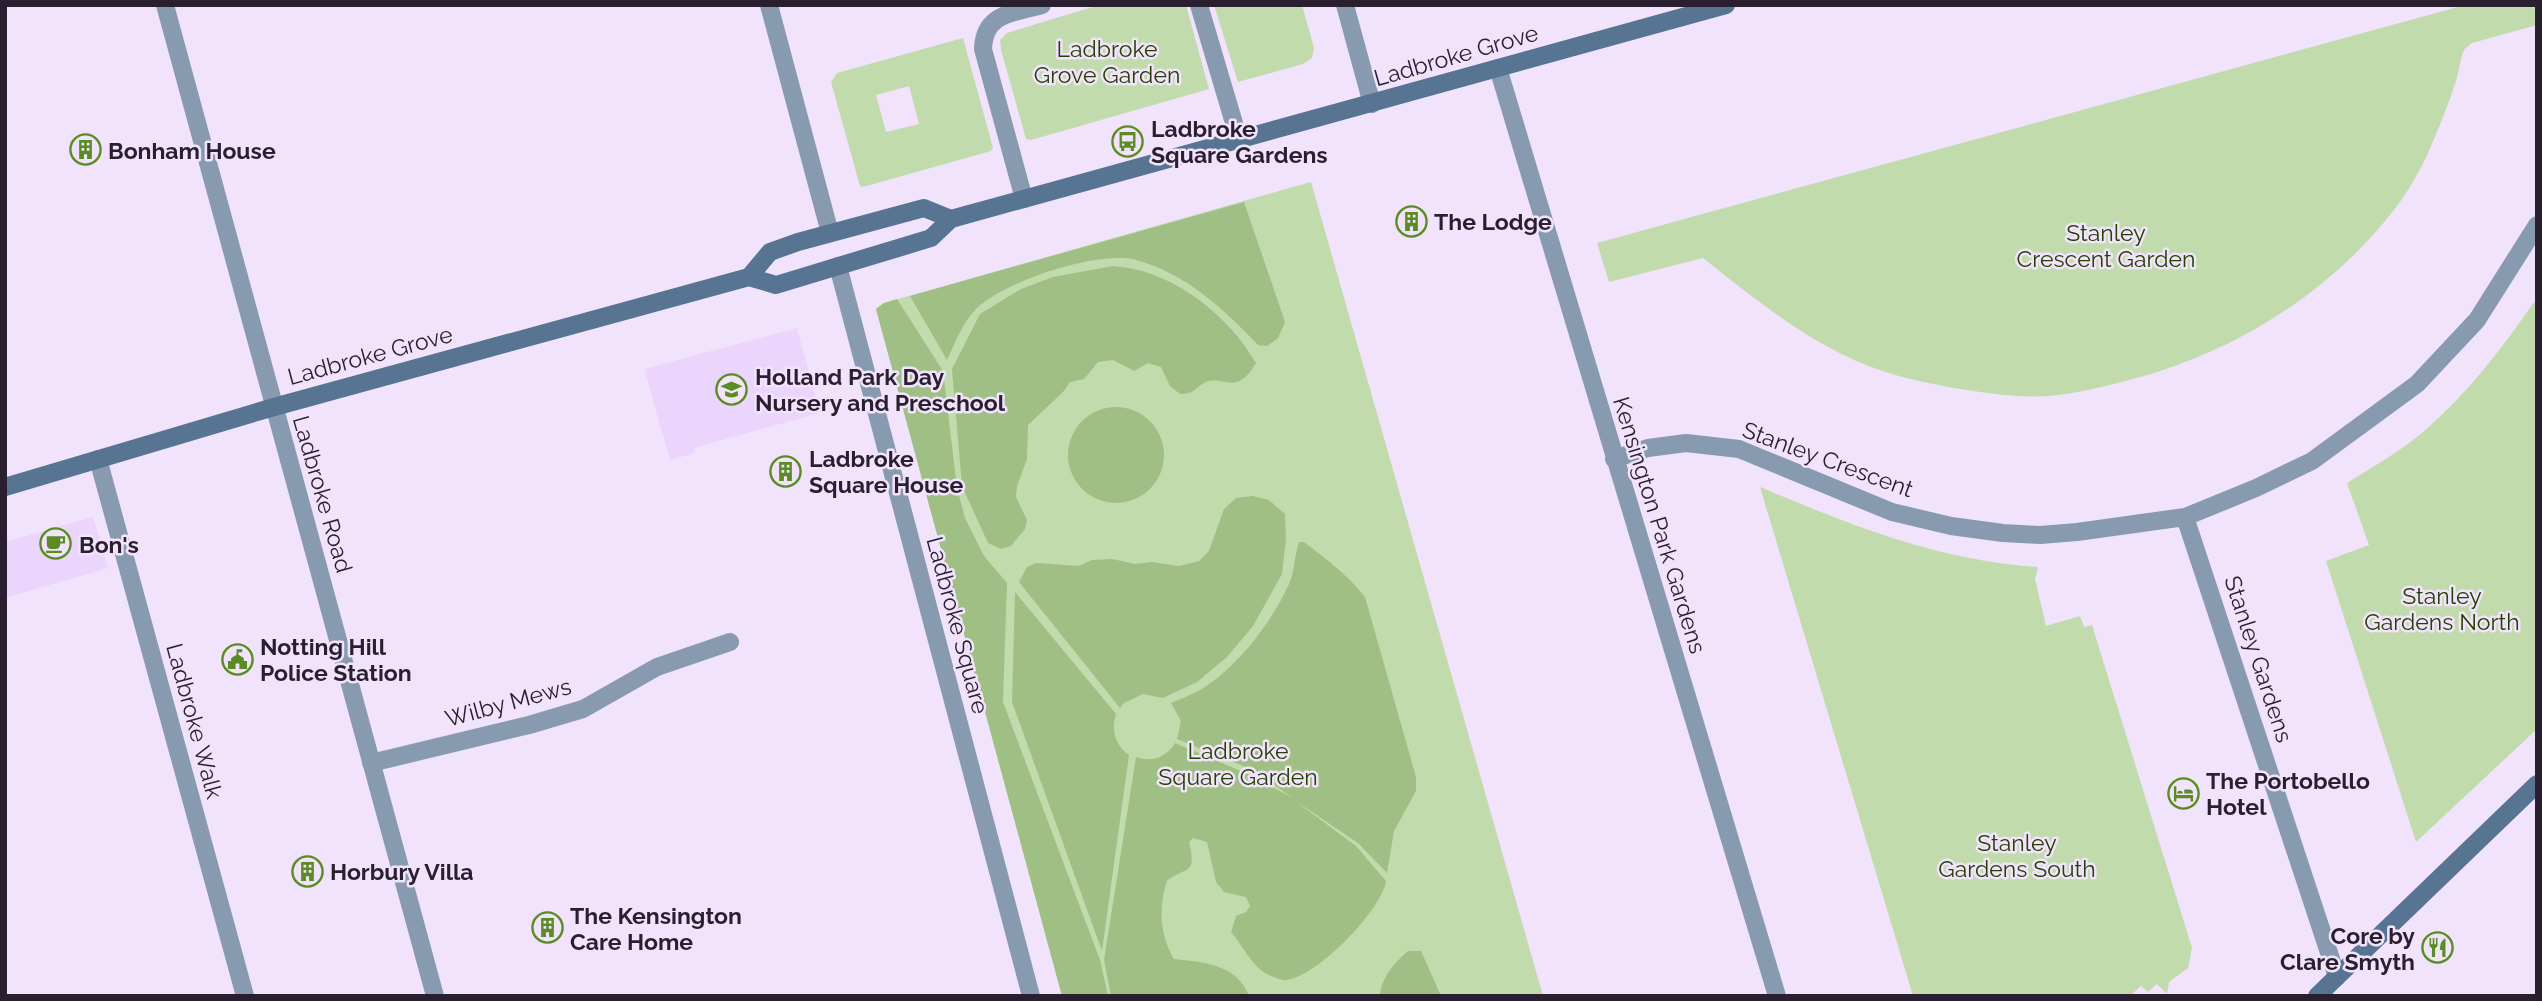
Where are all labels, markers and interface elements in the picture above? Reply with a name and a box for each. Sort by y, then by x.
street label: Ladbroke Grove [1371,19,1541,91]
park label: Ladbroke Grove Garden [1034,35,1180,88]
place label: Ladbroke Square Gardens [1151,115,1328,168]
bus stop icon: Ladbroke Square Gardens [1111,124,1145,158]
building icon: Bonham House [68,133,102,167]
place label: Bonham House [108,137,276,164]
building icon: The Lodge [1394,204,1428,238]
place label: The Lodge [1434,208,1552,235]
park label: Stanley Crescent Garden [2017,219,2195,272]
street label: Ladbroke Grove [285,320,455,390]
place label: Holland Park Day Nursery and Preschool [755,363,1006,416]
school or university icon: Holland Park Day Nursery and Preschool [715,372,749,406]
street label: Kensington Park Gardens [1608,393,1712,657]
street label: Ladbroke Road [288,412,358,576]
street label: Stanley Crescent [1739,416,1917,503]
place label: Ladbroke Square House [809,445,964,498]
building icon: Ladbroke Square House [769,454,803,488]
cafe icon: Bon's [39,527,73,561]
place label: Bon's [79,531,139,558]
street label: Ladbroke Square [921,533,995,717]
street label: Stanley Gardens [2219,572,2299,746]
park label: Stanley Gardens North [2364,582,2520,635]
place label: Notting Hill Police Station [260,633,412,686]
street label: Ladbroke Walk [161,640,229,802]
public building icon: Notting Hill Police Station [220,642,254,676]
street label: Wilby Mews [442,672,574,732]
park label: Ladbroke Square Garden [1158,737,1318,790]
place label: The Portobello Hotel [2206,767,2370,820]
hotel icon: The Portobello Hotel [2166,776,2200,810]
park label: Stanley Gardens South [1938,829,2096,882]
building icon: Horbury Villa [290,854,324,888]
place label: Horbury Villa [330,858,473,885]
place label: The Kensington Care Home [570,902,742,955]
building icon: The Kensington Care Home [530,911,564,945]
place label: Core by Clare Smyth [2280,922,2415,975]
restaurant icon: Core by Clare Smyth [2421,931,2455,965]

